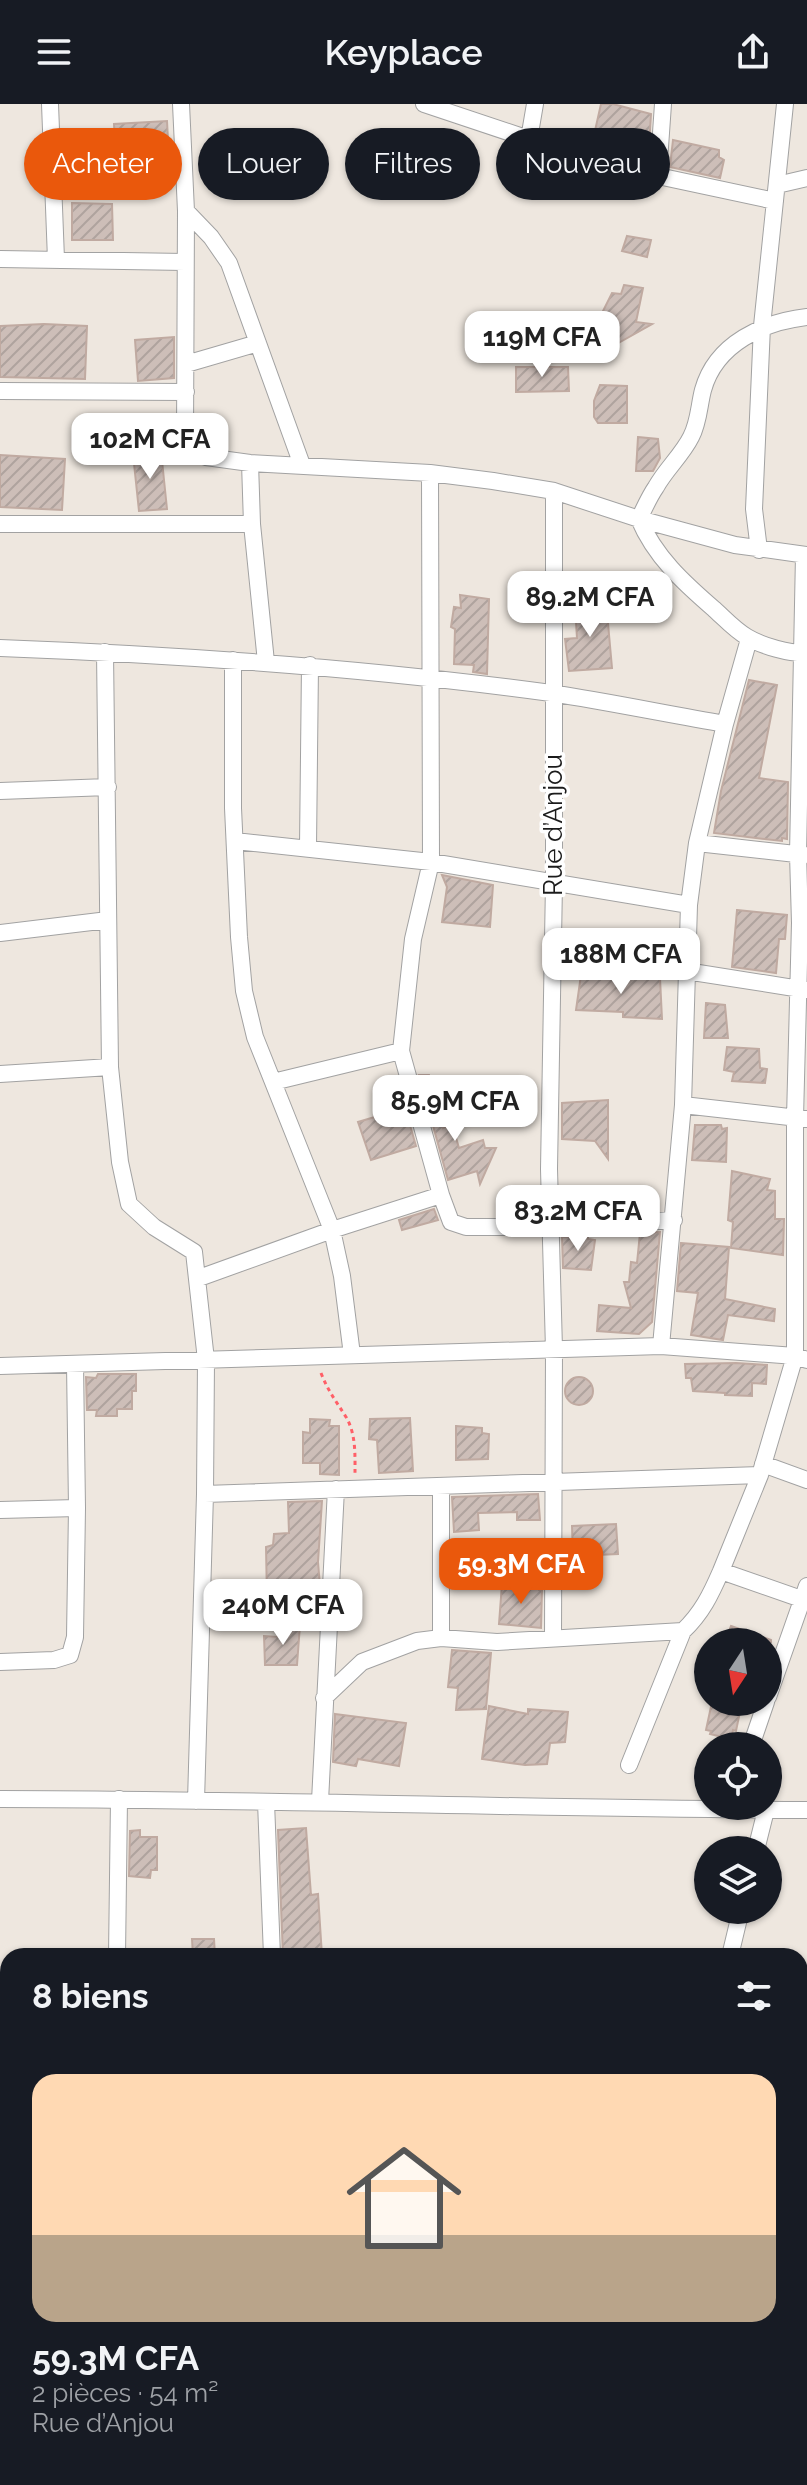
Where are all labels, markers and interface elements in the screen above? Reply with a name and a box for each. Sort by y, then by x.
icon: menu [32,30,76,74]
icon: share [731,30,775,74]
text: Keyplace [324,31,483,73]
chip: Acheter [24,128,182,200]
chip: Louer [198,128,329,200]
chip: Filtres [345,128,480,200]
chip: Nouveau [496,128,670,200]
pin: 119M CFA [459,311,625,379]
text: 119M CFA [483,322,601,352]
pin: 102M CFA [67,413,233,481]
text: 102M CFA [89,424,211,454]
pin: 89.2M CFA [498,571,682,639]
text: 89.2M CFA [525,582,655,612]
street label: Rue d’Anjou [538,754,568,896]
pin: 188M CFA [538,928,704,996]
text: 188M CFA [560,939,682,969]
pin: 85.9M CFA [363,1075,547,1143]
text: 85.9M CFA [391,1086,519,1116]
pin: 83.2M CFA [486,1185,670,1253]
text: 83.2M CFA [514,1196,642,1226]
pin: 59.3M CFA [429,1538,613,1606]
text: 59.3M CFA [457,1549,585,1579]
pin: 240M CFA [200,1579,366,1647]
text: 240M CFA [221,1590,345,1620]
north arrow [694,1628,782,1716]
map controls [694,1628,782,1924]
button: locate [694,1732,782,1820]
button: layers [694,1836,782,1924]
icon: filters [732,1974,776,2018]
text: 8 biens [32,1976,149,2016]
icon: home [332,2126,476,2270]
text: 59.3M CFA [32,2338,199,2378]
text: 2 pièces · 54 m² [32,2378,218,2408]
text: Rue d’Anjou [32,2408,174,2438]

